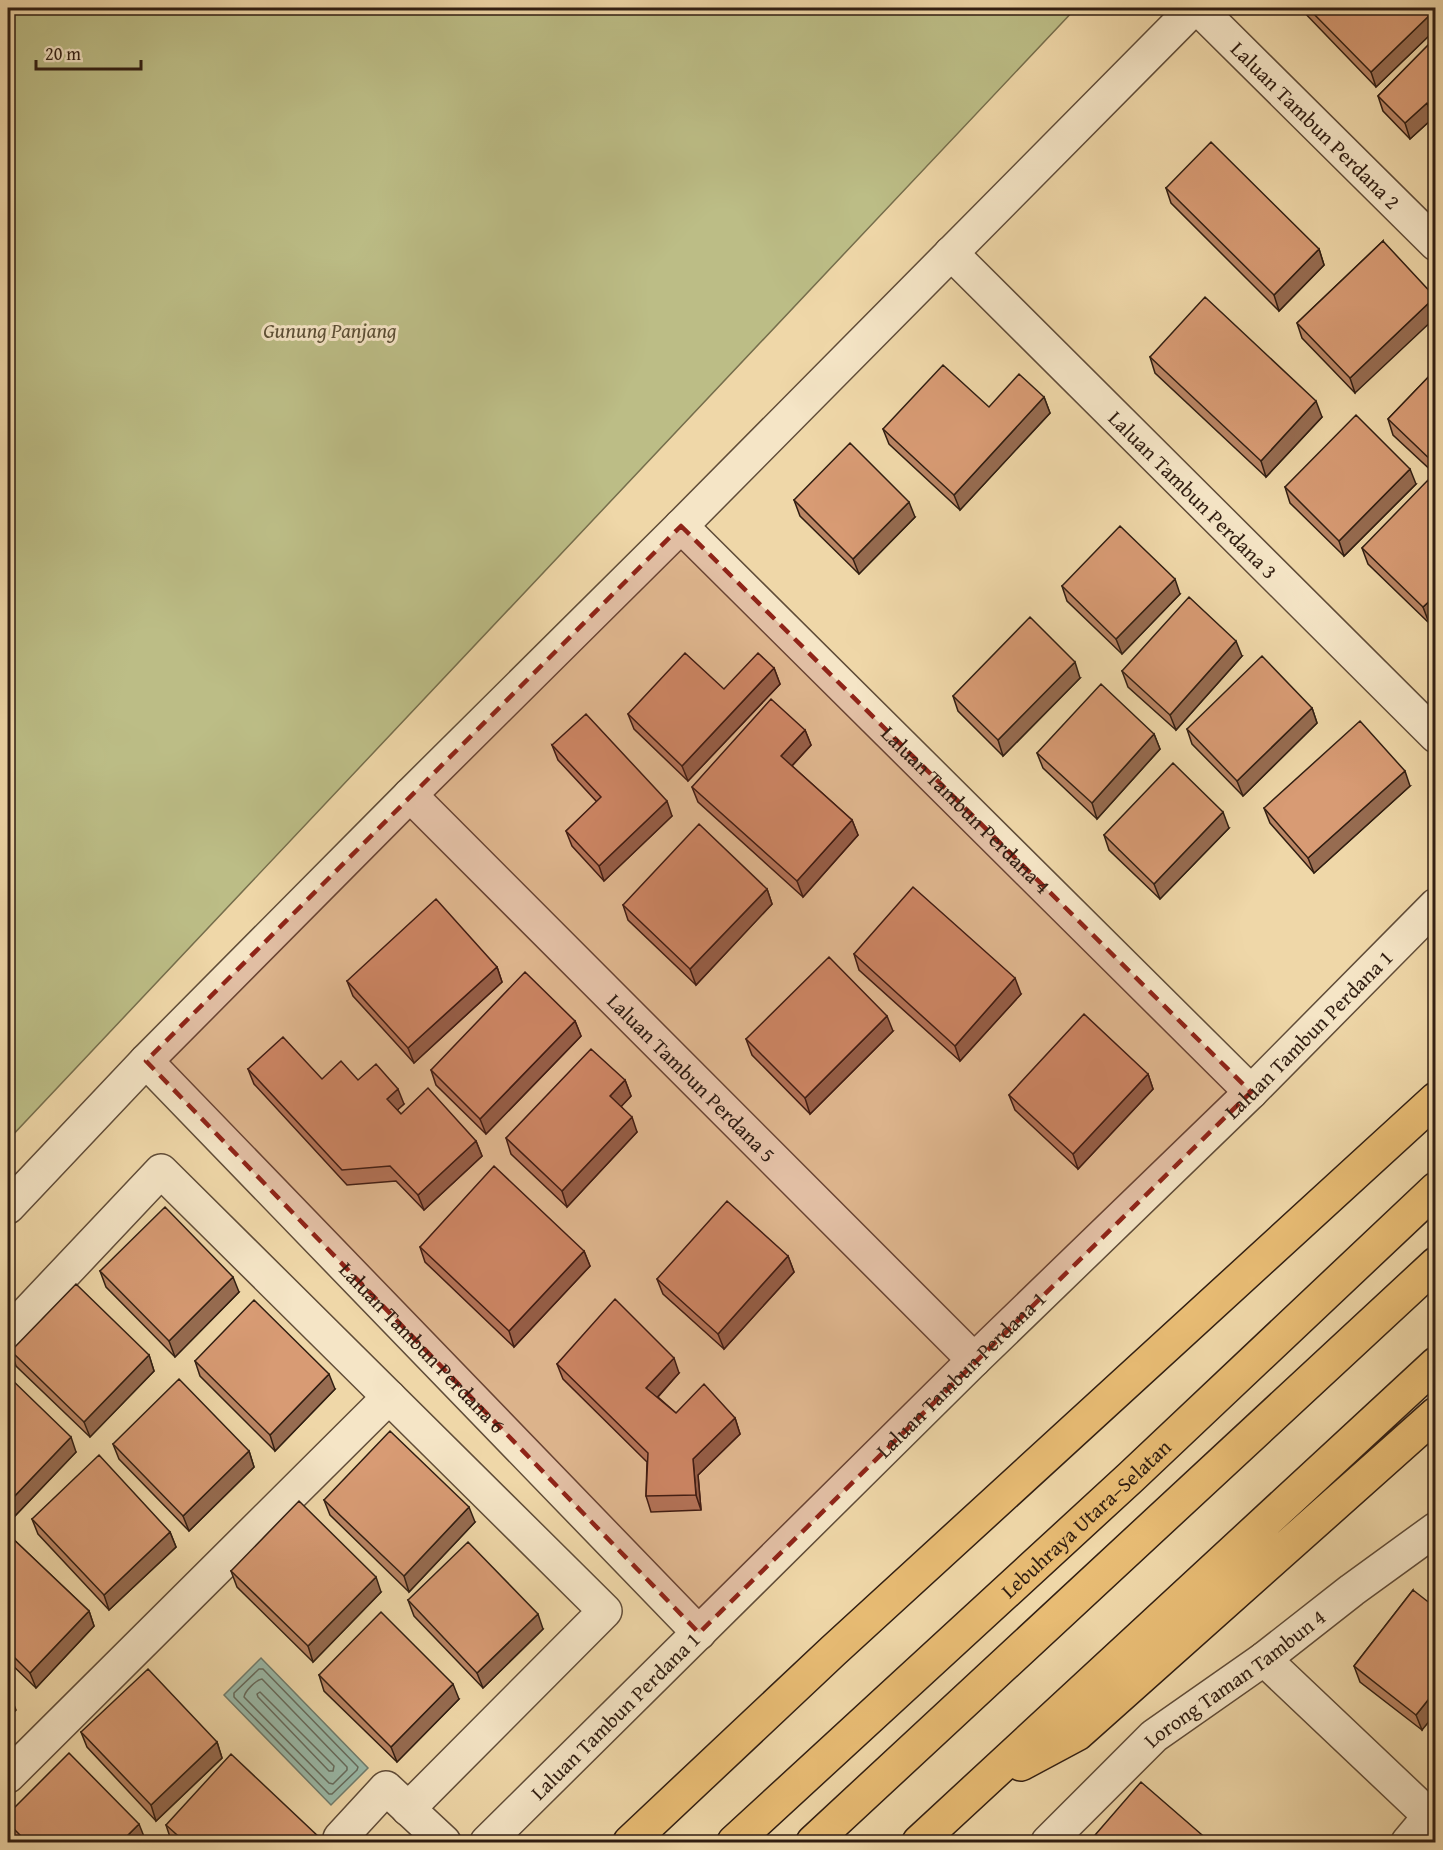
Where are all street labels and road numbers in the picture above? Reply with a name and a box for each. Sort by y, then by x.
street label: Laluan Tambun Perdana 2 [1224,34,1408,216]
street label: Laluan Tambun Perdana 3 [1102,403,1285,586]
street label: Laluan Tambun Perdana 4 [875,718,1058,901]
street label: Laluan Tambun Perdana 1 [1217,942,1399,1126]
street label: Laluan Tambun Perdana 5 [600,986,783,1169]
street label: Laluan Tambun Perdana 6 [332,1254,513,1440]
street label: Laluan Tambun Perdana 1 [869,1283,1053,1465]
street label: Lebuhraya Utara–Selatan [994,1431,1178,1605]
street label: Lorong Taman Tambun 4 [1136,1601,1332,1754]
street label: Laluan Tambun Perdana 1 [523,1624,707,1807]

